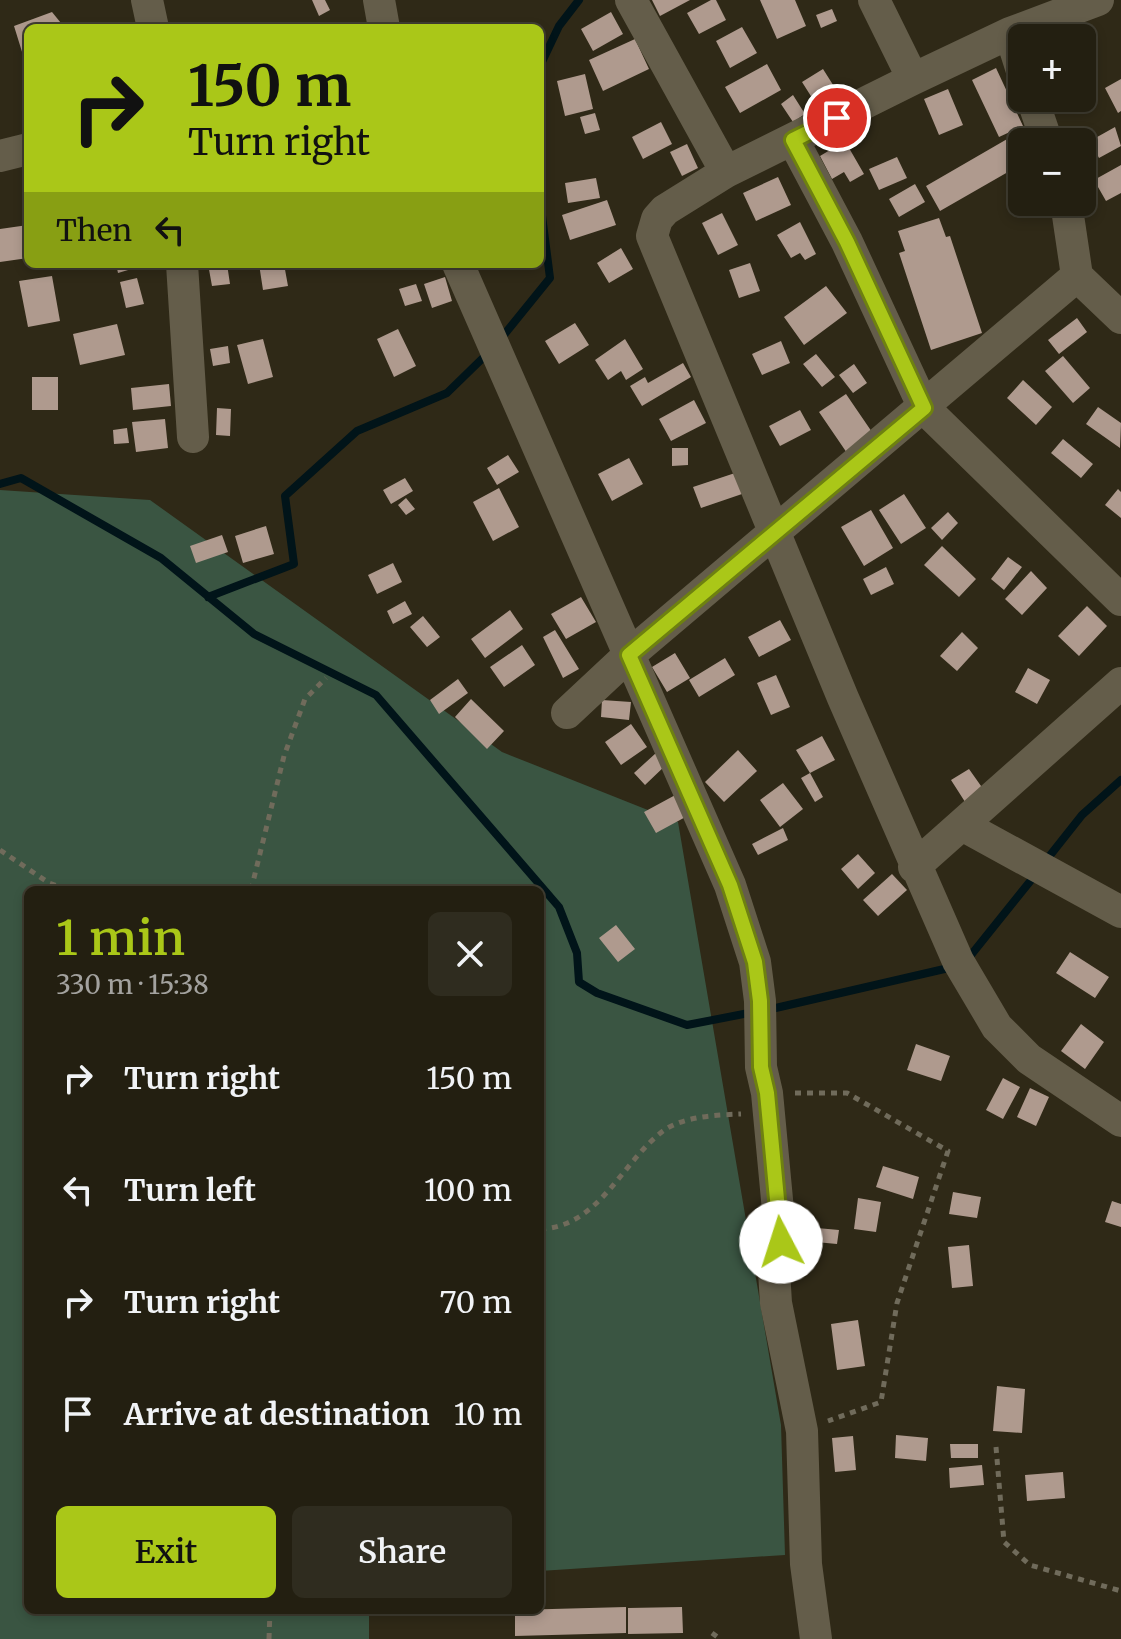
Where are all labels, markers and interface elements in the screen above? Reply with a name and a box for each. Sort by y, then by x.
map controls [1008,24,1096,216]
button: + [1008,24,1096,112]
text: 150 m [188,51,351,121]
icon: right [56,56,160,160]
pin [803,84,871,152]
icon: arrive [815,96,859,140]
text: Turn right [188,120,370,165]
button: − [1008,128,1096,216]
icon: left [148,208,192,252]
text: Then [56,211,132,249]
text: 1 min [56,908,185,968]
button: close [428,912,512,996]
text: 330 m · 15:38 [56,968,209,1001]
icon: right [56,1056,100,1100]
text: Turn right [124,1059,280,1097]
text: 150 m [426,1059,512,1097]
icon: left [56,1168,100,1212]
text: Turn left [124,1171,256,1209]
text: 100 m [424,1171,512,1209]
position arrow [739,1200,823,1284]
icon: right [56,1280,100,1324]
text: Turn right [124,1283,280,1321]
text: 70 m [439,1283,512,1321]
icon: arrive [56,1392,100,1436]
text: Arrive at destination [124,1395,430,1433]
text: 10 m [454,1395,522,1433]
button: Exit [56,1506,276,1598]
button: Share [292,1506,512,1598]

